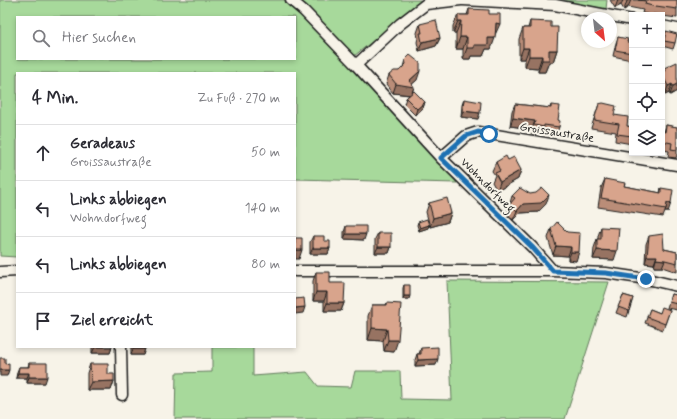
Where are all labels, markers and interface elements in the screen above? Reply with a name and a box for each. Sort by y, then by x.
north arrow [581,12,617,48]
map controls [629,12,665,156]
button: + [629,12,665,48]
search box [16,16,296,60]
icon: search [30,27,52,49]
text: Hier suchen [62,28,136,48]
button: − [629,48,665,84]
button: locate [629,84,665,120]
text: 4 Min. [32,87,78,109]
text: Zu Fuß · 270 m [197,90,280,107]
street label: Groissaustraße [518,119,595,147]
button: layers [629,120,665,156]
route start [480,125,498,143]
text: Geradeaus [70,134,135,154]
icon: ahead [32,142,54,164]
text: 50 m [251,144,280,161]
text: Groissaustraße [70,154,152,171]
street label: Wohndorfweg [456,155,518,217]
text: Links abbiegen [70,190,167,210]
icon: left [32,198,54,220]
text: 140 m [245,200,280,217]
text: Wohndorfweg [70,210,147,227]
icon: left [32,254,54,276]
text: Links abbiegen [70,255,167,275]
text: 80 m [251,256,280,273]
route end [637,270,655,288]
icon: arrive [32,310,54,332]
text: Ziel erreicht [70,311,153,331]

